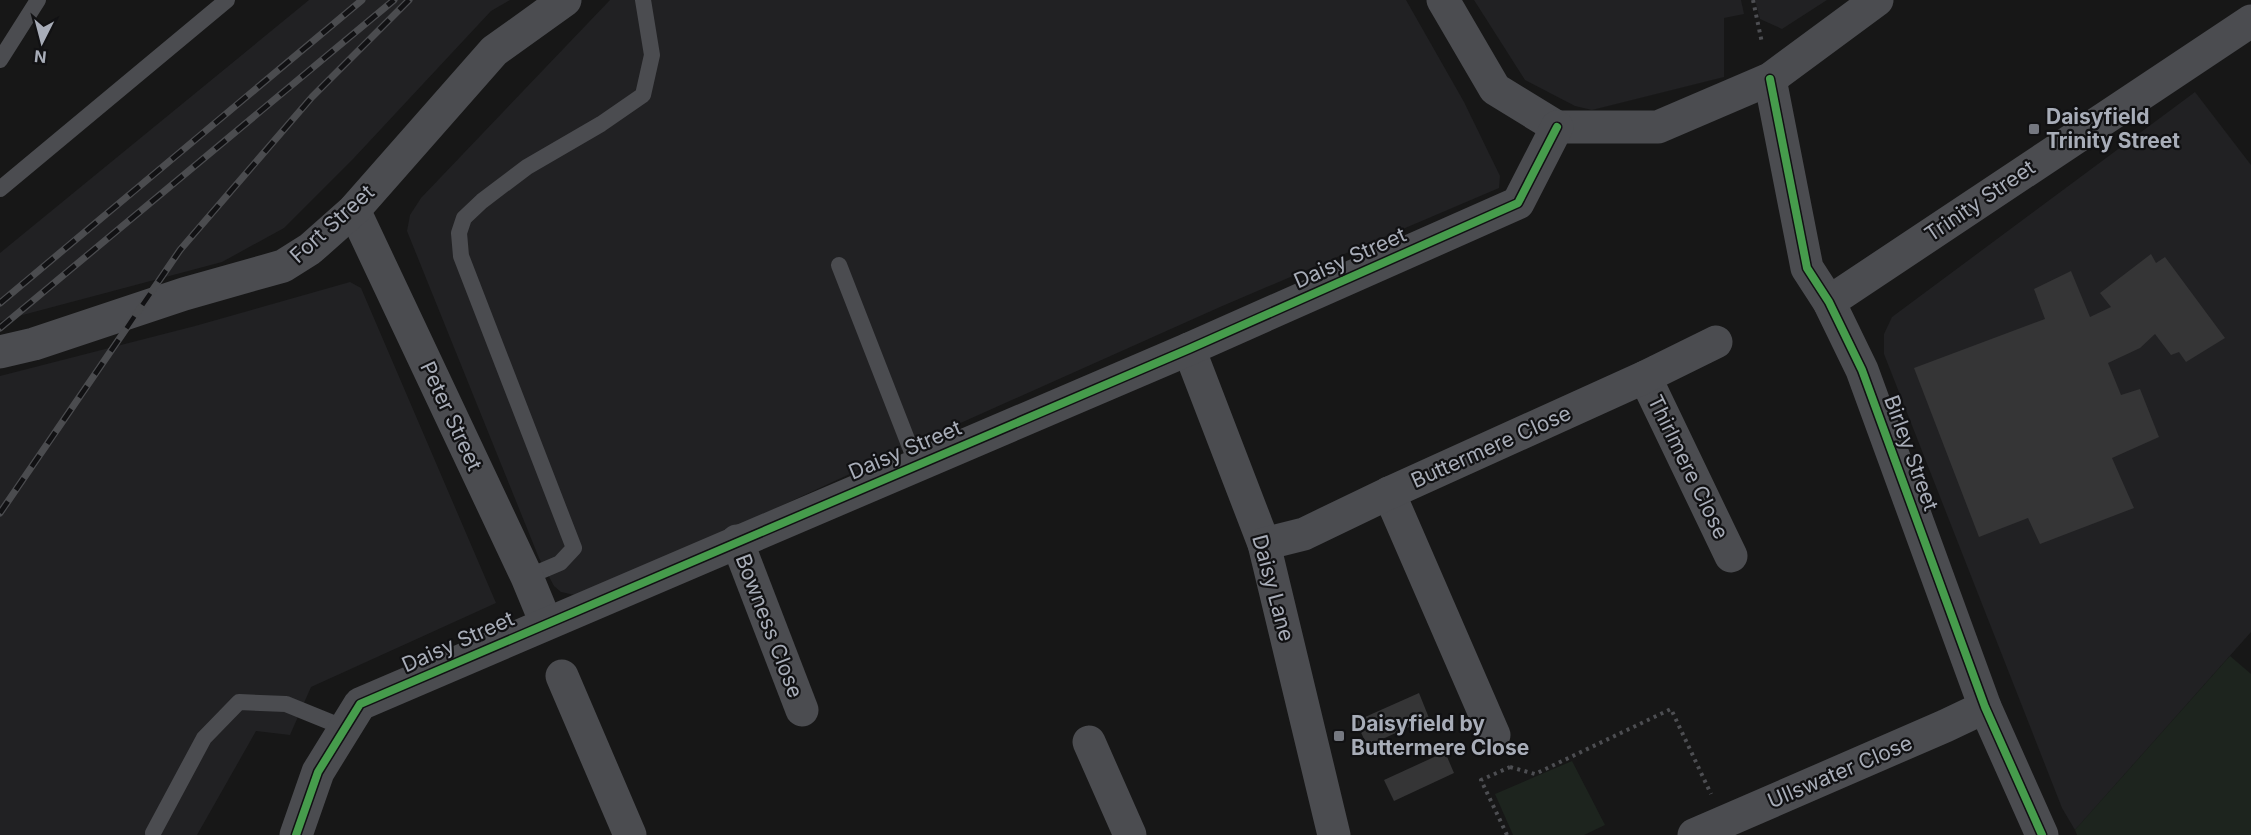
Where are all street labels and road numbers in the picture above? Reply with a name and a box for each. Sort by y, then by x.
street label: Trinity Street [1920,155,2040,247]
street label: Fort Street [284,179,379,268]
street label: Daisy Street [1290,222,1410,293]
street label: Peter Street [415,357,488,474]
street label: Thirlmere Close [1643,391,1734,543]
street label: Birley Street [1879,392,1944,514]
street label: Buttermere Close [1407,400,1575,493]
street label: Daisy Street [845,415,965,485]
street label: Daisy Lane [1247,532,1300,644]
street label: Bowness Close [731,550,808,701]
street label: Daisy Street [398,606,518,677]
street label: Ullswater Close [1764,730,1916,813]

